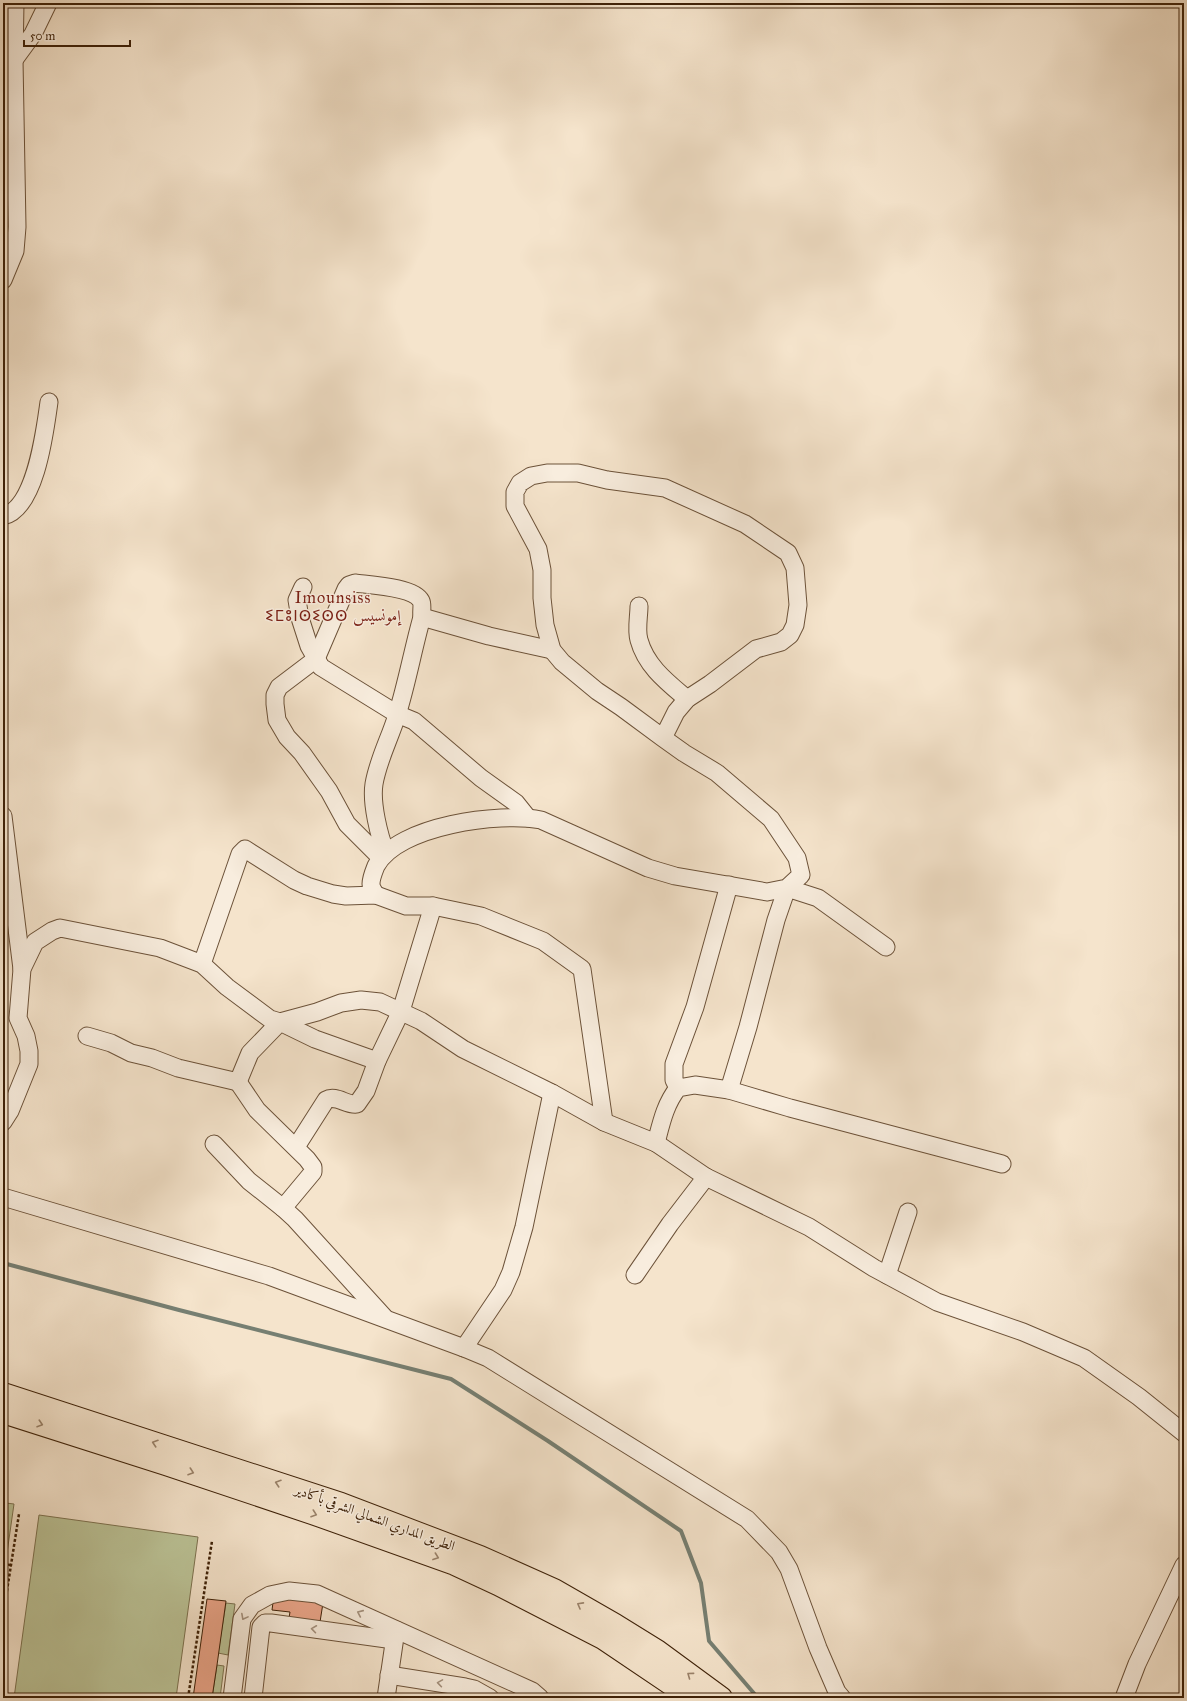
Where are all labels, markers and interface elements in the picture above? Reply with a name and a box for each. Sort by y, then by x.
scale bar [24,22,130,48]
text: 50 m [30,29,55,43]
district label: Imounsiss ⵉⵎⵓⵏⵙⵉⵙⵙ إمونسيس [265,588,402,626]
one-way arrow [37,1419,44,1428]
one-way arrow [151,1440,158,1448]
one-way arrow [187,1467,194,1476]
street label: الطريق المداري الشمالي الشرقي بأكادير [290,1479,458,1558]
one-way arrow [275,1480,282,1488]
one-way arrow [310,1509,317,1517]
one-way arrow [433,1553,440,1561]
one-way arrow [577,1602,584,1610]
one-way arrow [357,1610,364,1618]
one-way arrow [242,1613,249,1620]
one-way arrow [311,1625,317,1634]
one-way arrow [687,1672,694,1679]
one-way arrow [437,1679,443,1688]

